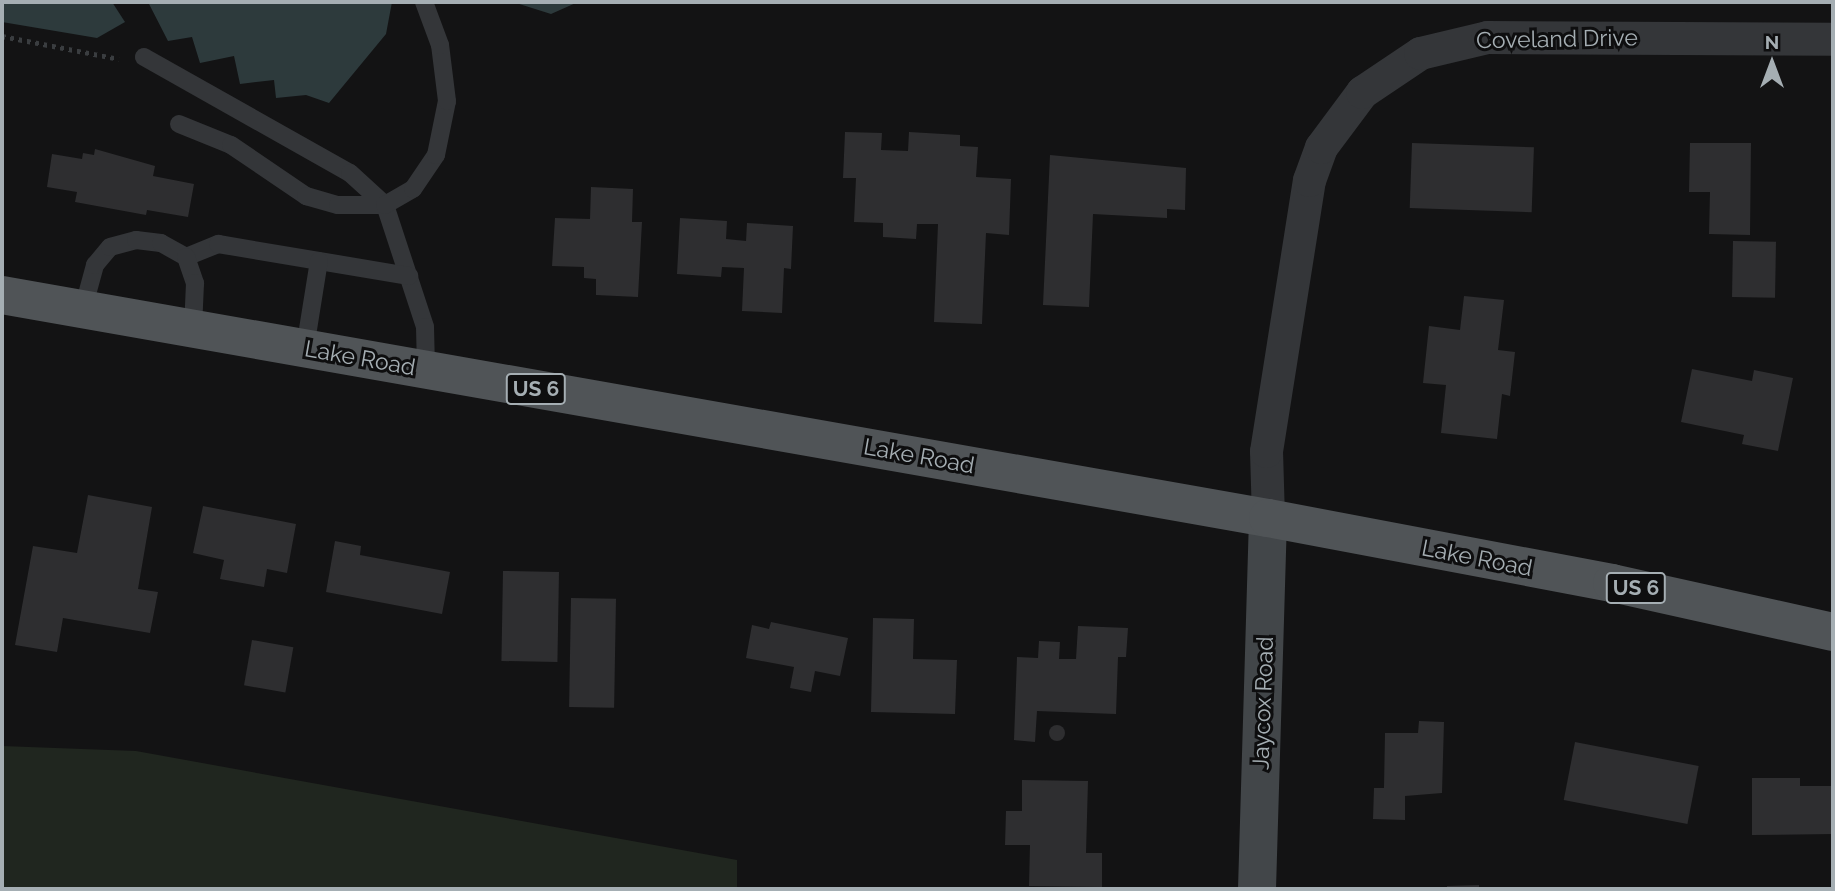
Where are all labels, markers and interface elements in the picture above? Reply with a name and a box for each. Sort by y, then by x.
street label: Coveland Drive [1476,24,1638,54]
north arrow [1737,28,1807,98]
text: N [1765,31,1779,53]
street label: Lake Road [302,335,418,381]
road number: US 6 [504,372,568,406]
street label: Lake Road [861,433,977,479]
street label: Lake Road [1419,534,1535,582]
road number: US 6 [1604,570,1668,606]
street label: Jaycox Road [1247,636,1279,770]

